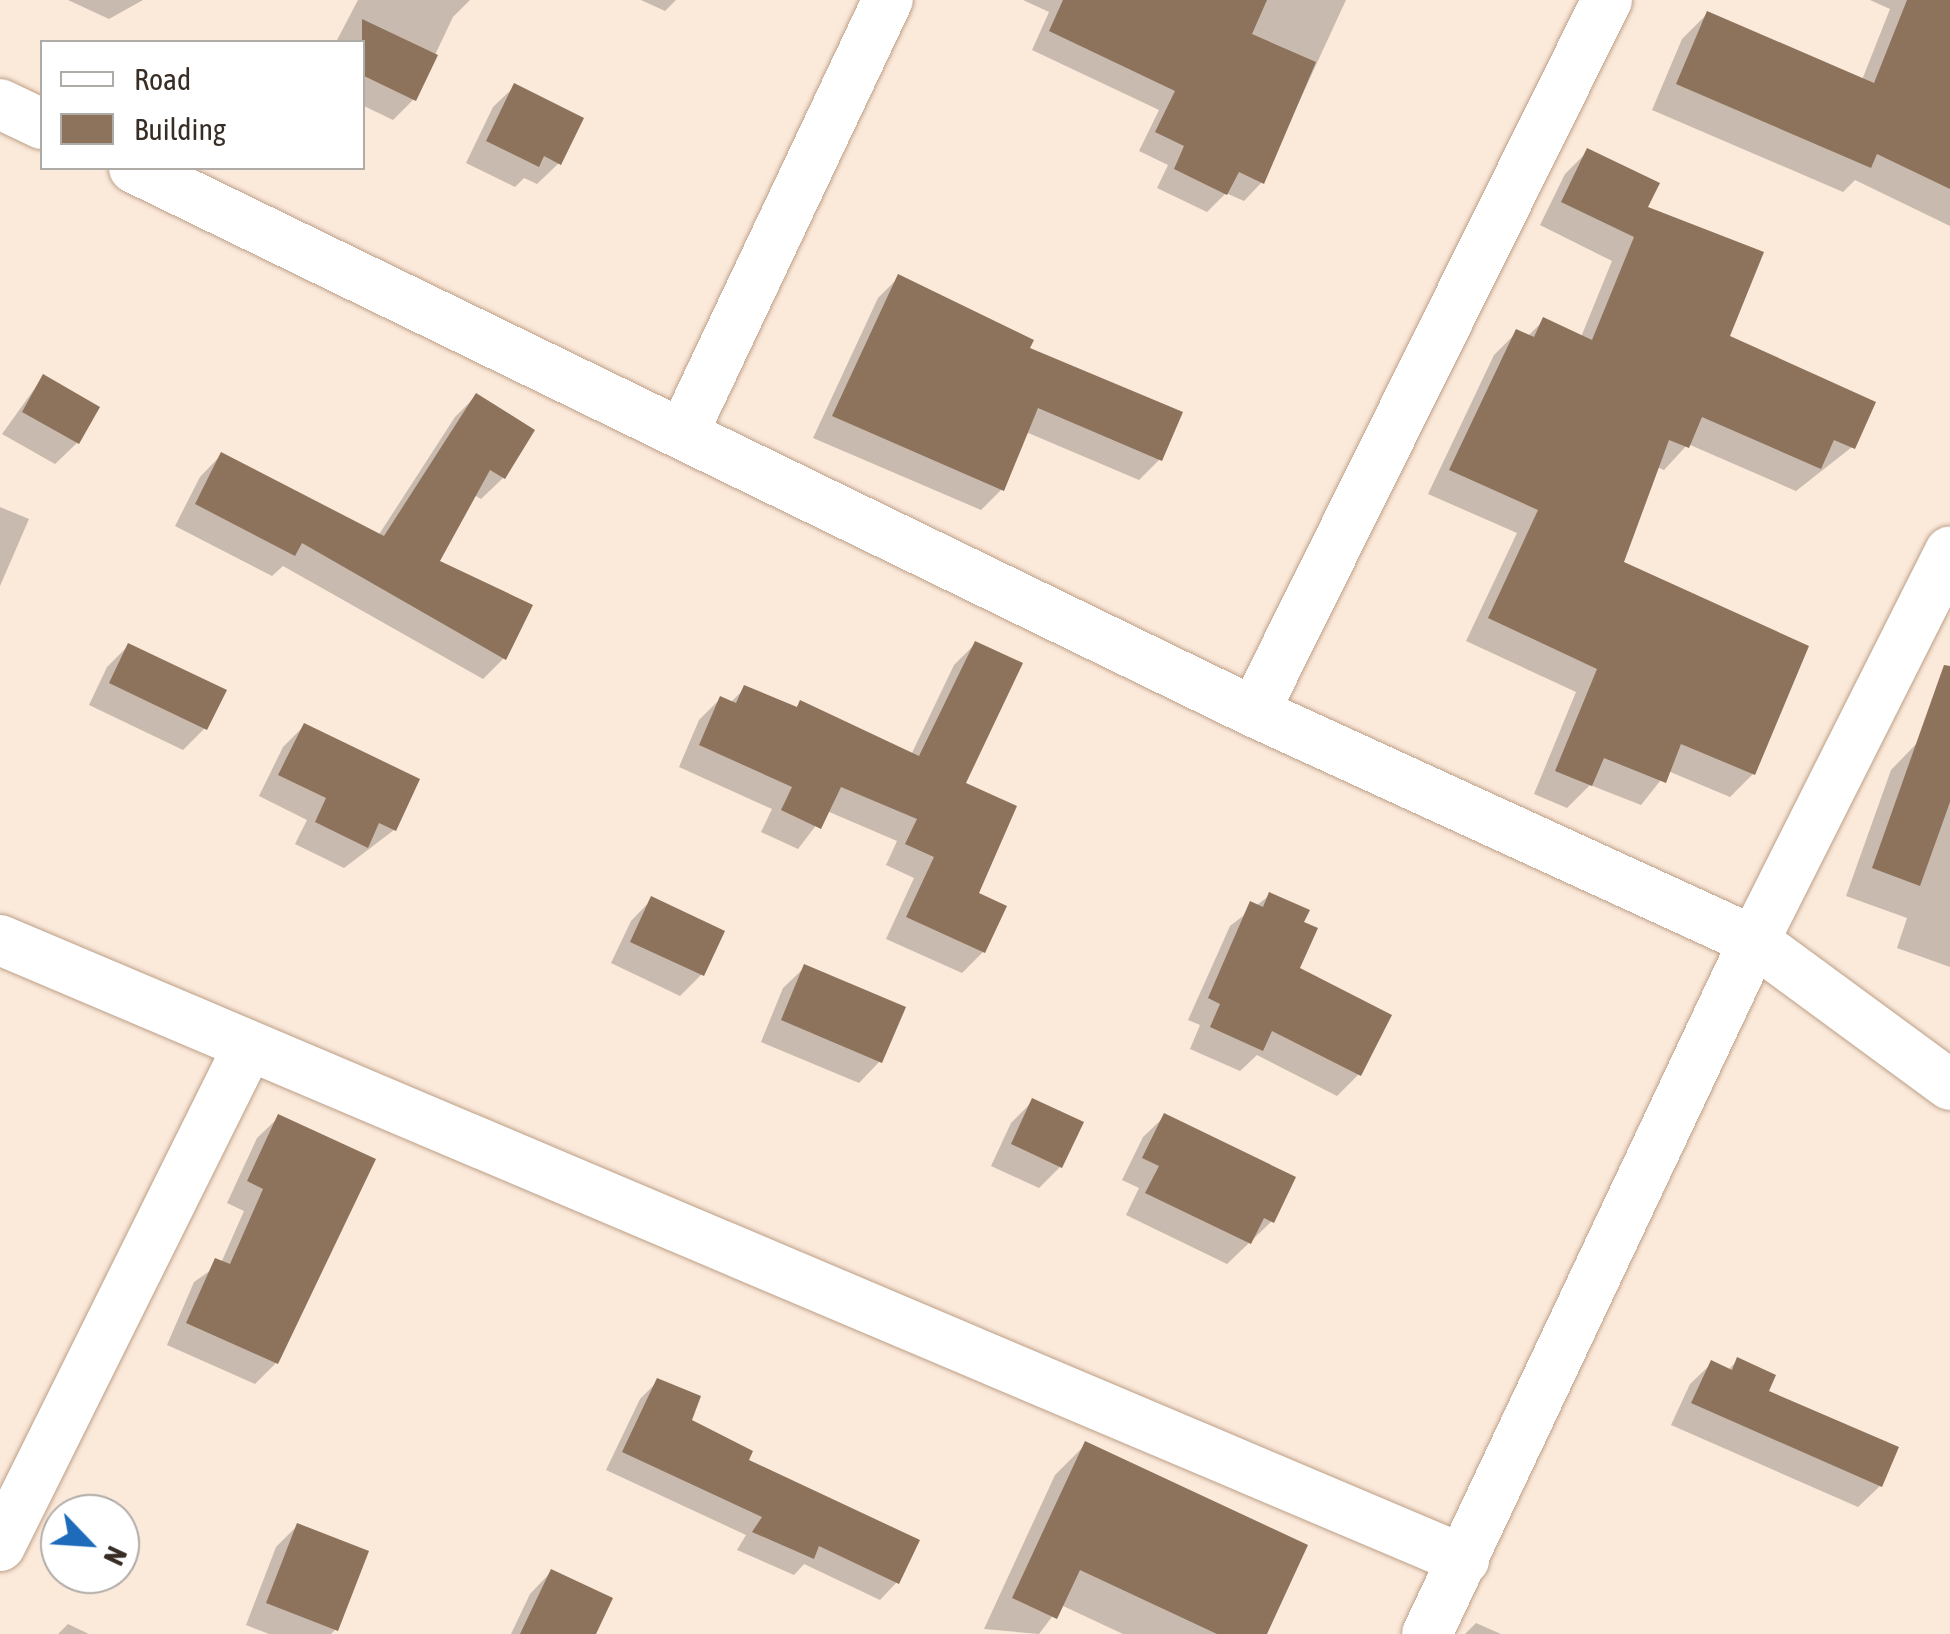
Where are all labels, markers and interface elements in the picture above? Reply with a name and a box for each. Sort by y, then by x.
legend [40,40,365,170]
text: Road [134,62,191,96]
text: Building [134,112,226,146]
north arrow [40,1494,140,1594]
text: N [97,1542,133,1570]

